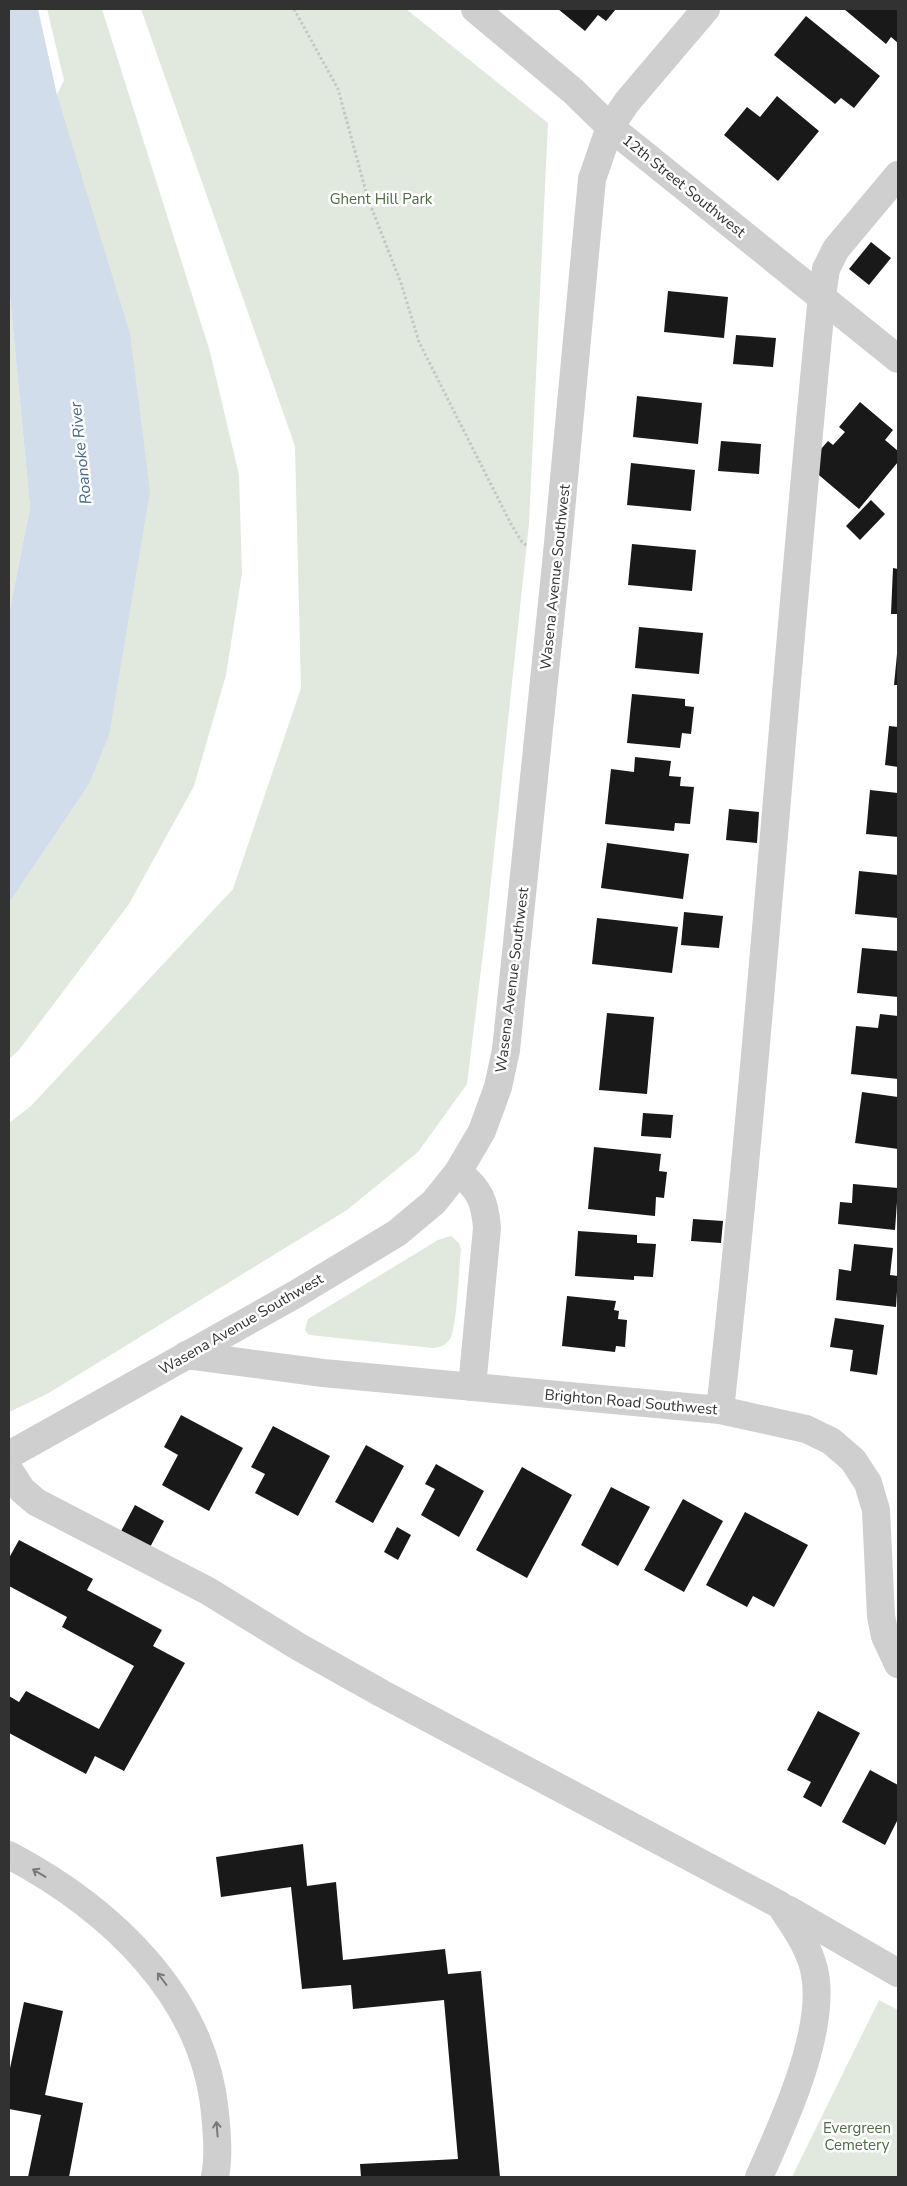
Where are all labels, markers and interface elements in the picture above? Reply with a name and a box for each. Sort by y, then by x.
street label: 12th Street Southwest [618,130,750,242]
park label: Ghent Hill Park [330,189,433,209]
water label: Roanoke River [65,399,97,505]
street label: Wasena Avenue Southwest [535,482,575,671]
street label: Wasena Avenue Southwest [491,885,533,1074]
street label: Wasena Avenue Southwest [155,1268,327,1379]
street label: Brighton Road Southwest [544,1384,719,1420]
one-way arrow [33,1868,47,1878]
one-way arrow [157,1972,167,1986]
park label: Evergreen Cemetery [823,2118,891,2155]
one-way arrow [212,2121,221,2137]

